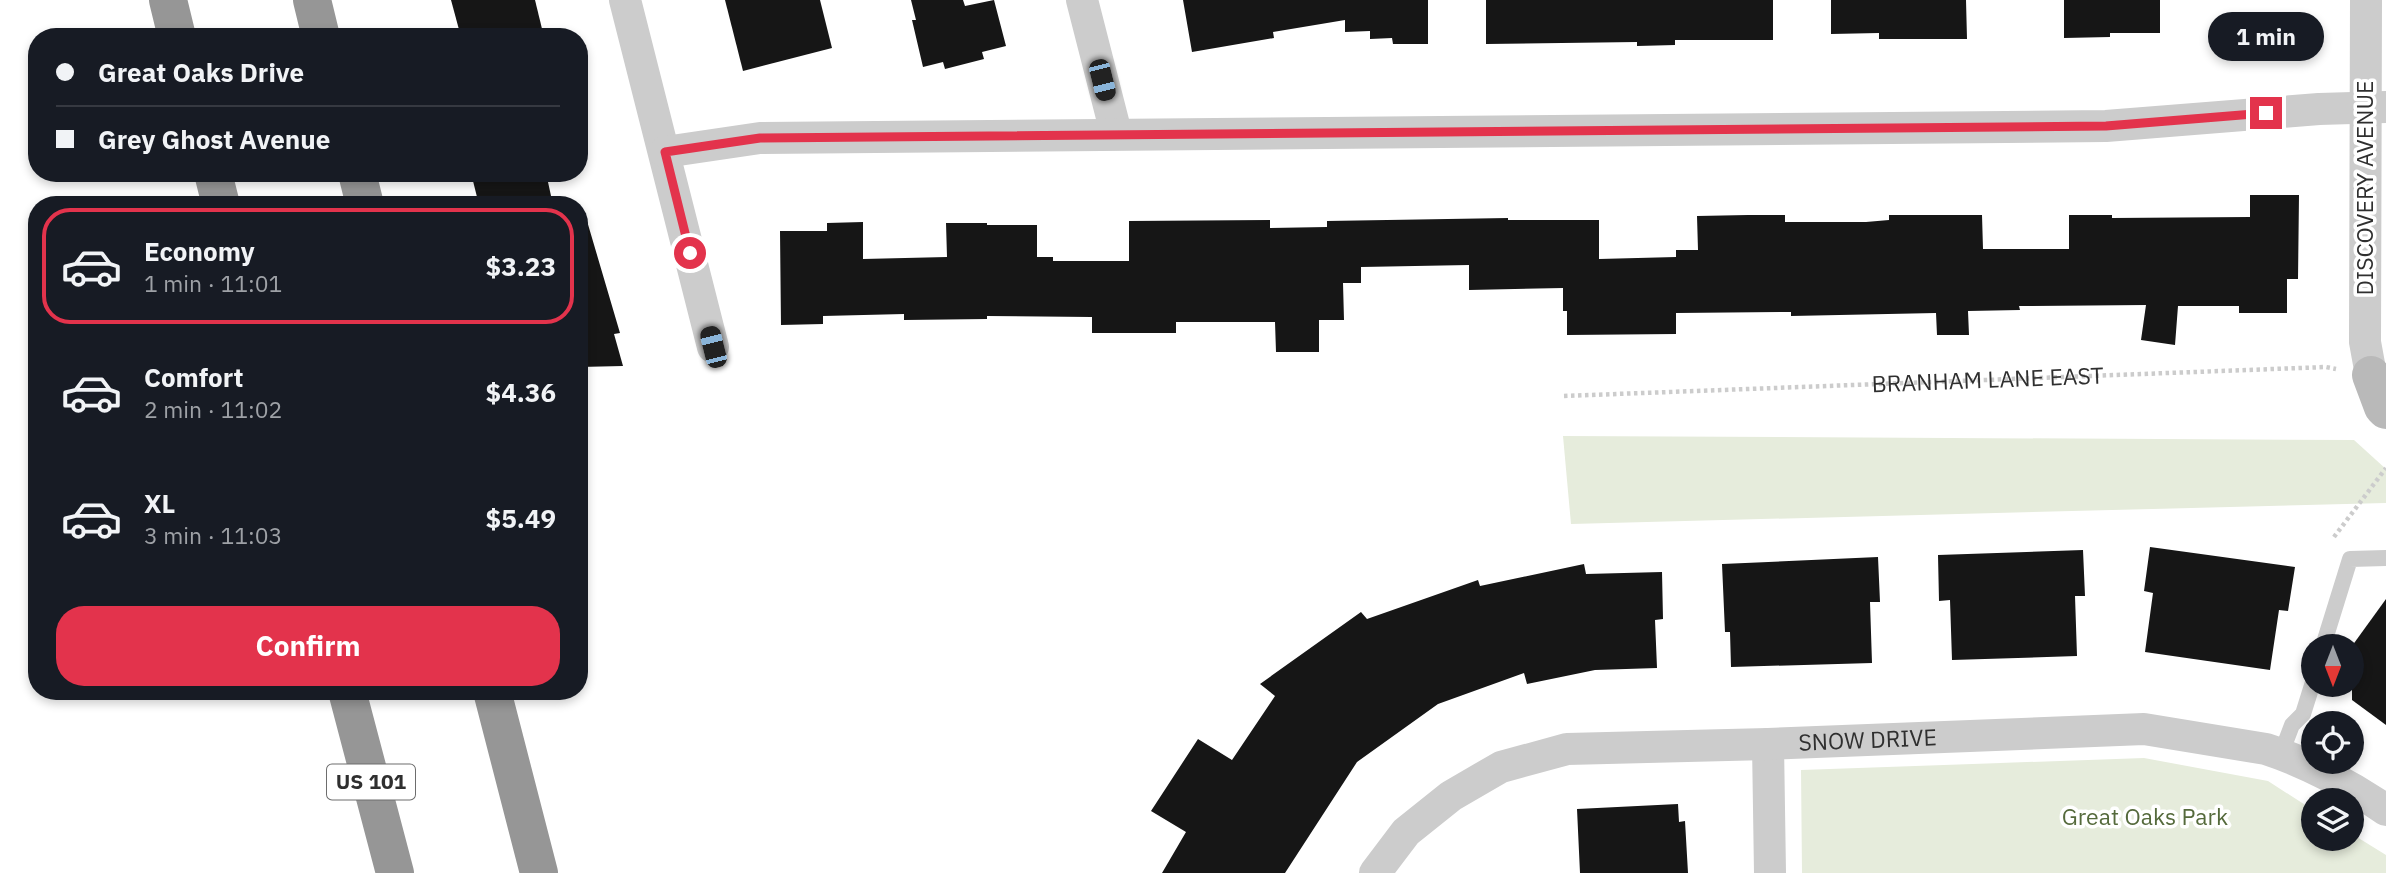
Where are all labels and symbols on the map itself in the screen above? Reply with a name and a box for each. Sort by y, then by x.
callout: 1 min [2208,11,2324,60]
car [1087,57,1118,103]
street label: DISCOVERY AVENUE [2349,81,2379,295]
route end [2250,97,2282,129]
route start [674,237,706,269]
car [698,324,729,370]
street label: BRANHAM LANE EAST [1871,359,2104,398]
north arrow [2301,634,2364,696]
street label: SNOW DRIVE [1798,721,1937,757]
road number: US 101 [327,764,415,800]
park label: Great Oaks Park [2062,801,2228,831]

